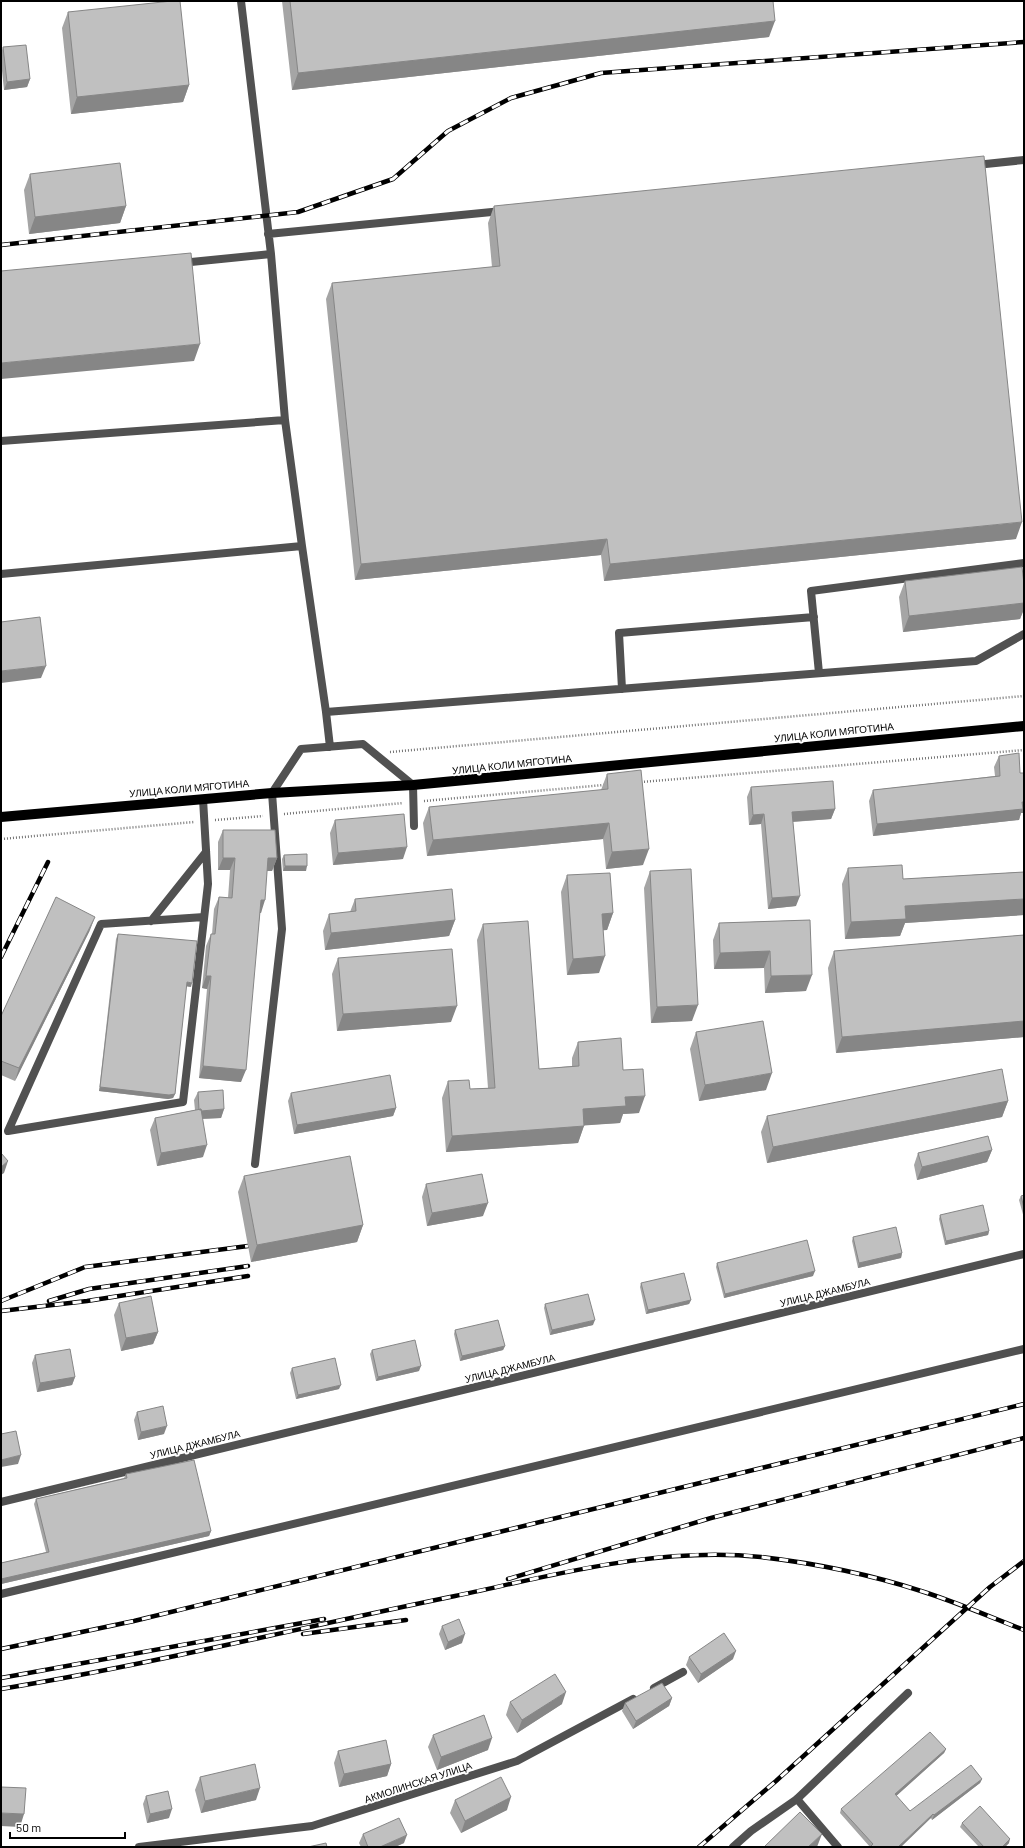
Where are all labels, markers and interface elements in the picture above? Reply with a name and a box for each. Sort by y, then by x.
street label: УЛИЦА КОЛИ МЯГОТИНА [774,720,895,744]
street label: УЛИЦА КОЛИ МЯГОТИНА [452,752,573,776]
street label: УЛИЦА КОЛИ МЯГОТИНА [129,777,250,799]
street label: УЛИЦА ДЖАМБУЛА [779,1275,872,1309]
street label: УЛИЦА ДЖАМБУЛА [464,1351,557,1385]
street label: УЛИЦА ДЖАМБУЛА [149,1427,242,1461]
street label: АКМОЛИНСКАЯ УЛИЦА [363,1759,474,1805]
scale bar [10,1814,125,1840]
text: 50 m [16,1820,41,1834]

